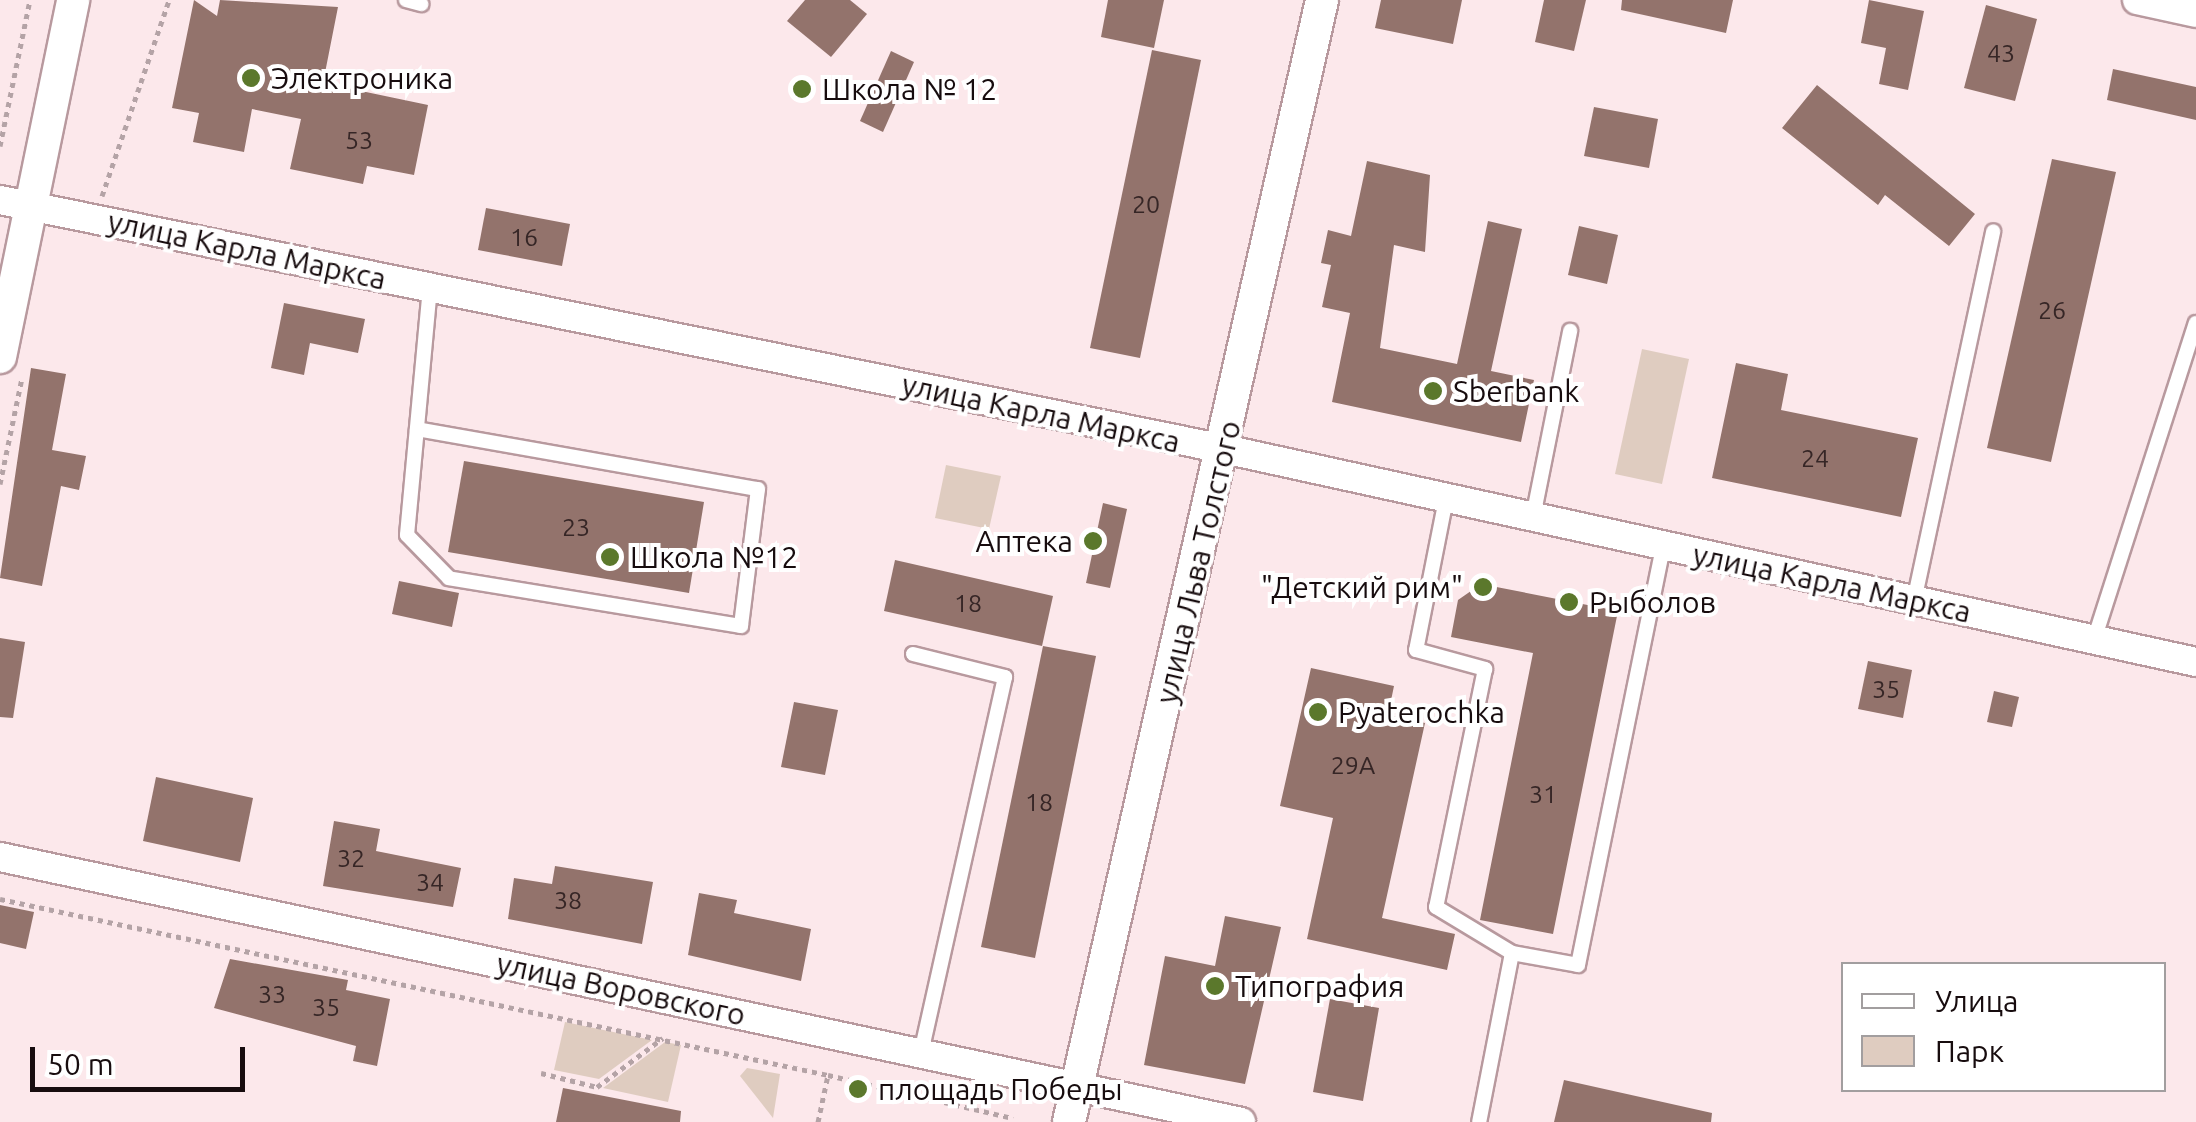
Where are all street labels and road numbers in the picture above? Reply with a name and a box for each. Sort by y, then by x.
street label: улица Карла Маркса [105,203,389,297]
street label: улица Карла Маркса [899,366,1183,460]
street label: улица Льва Толстого [1148,417,1248,707]
street label: улица Карла Маркса [1690,536,1974,630]
street label: улица Воровского [493,945,749,1033]

